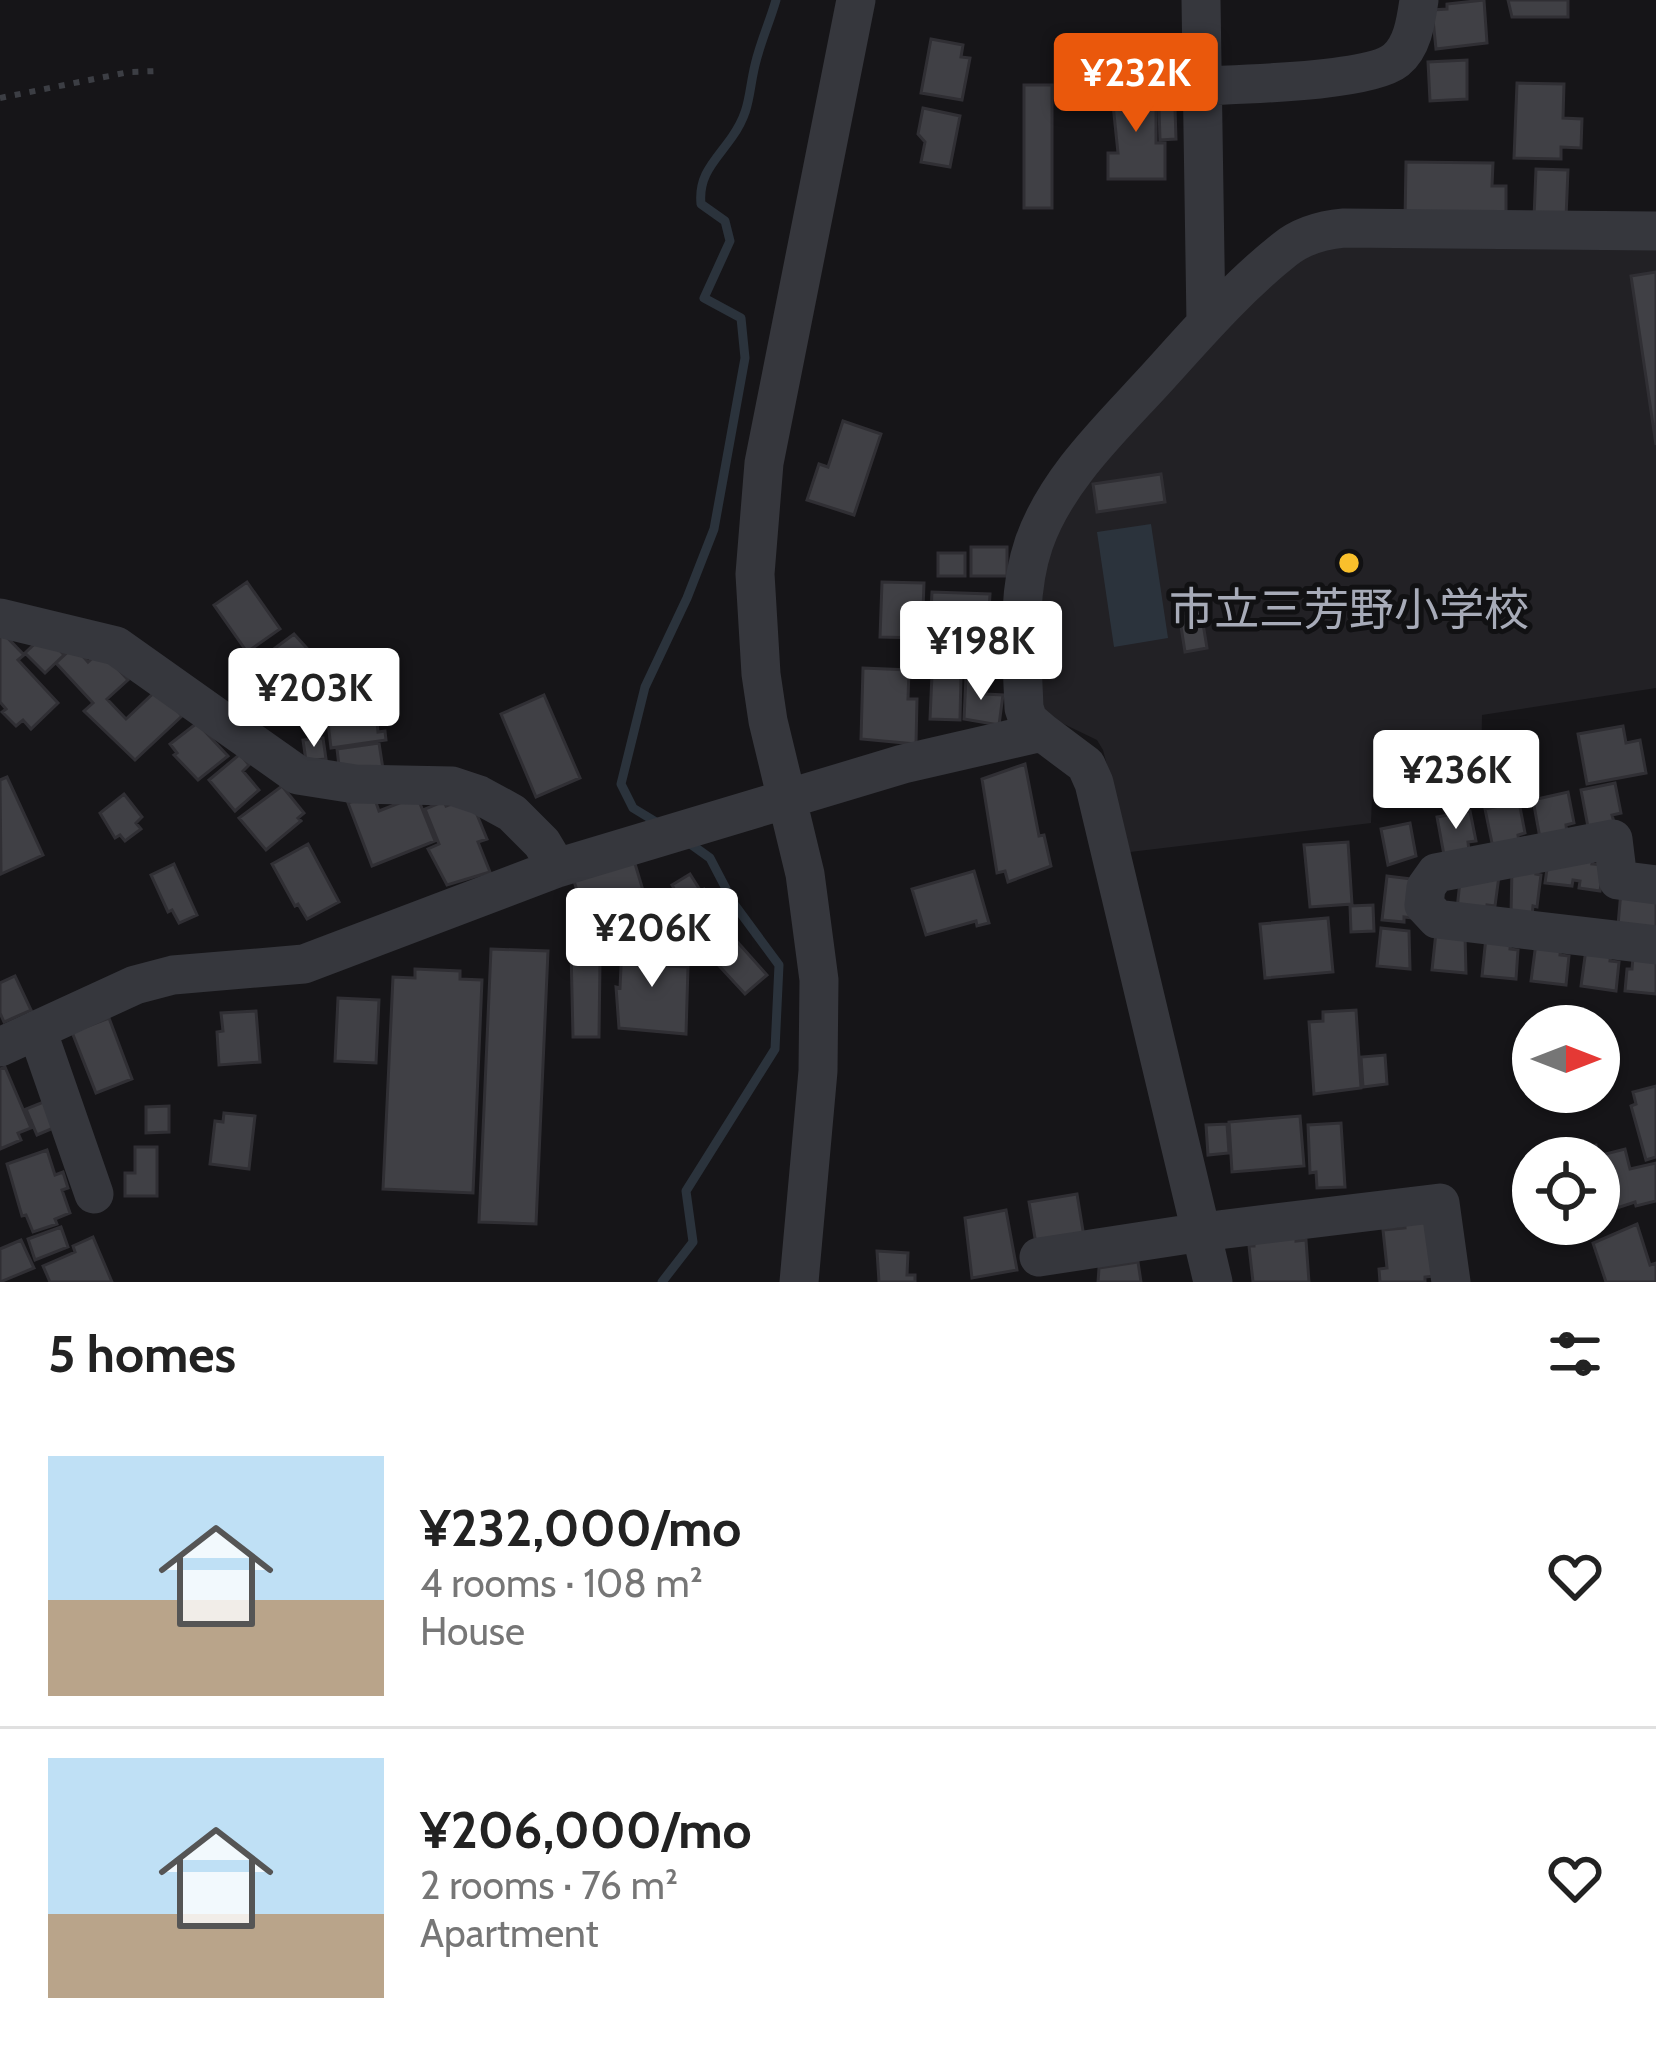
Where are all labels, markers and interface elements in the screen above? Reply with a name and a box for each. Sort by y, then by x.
pin: ¥232K [1052,33,1220,135]
text: ¥232K [1081,48,1191,96]
marker: 市立三芳野小学校 [1336,550,1362,576]
place label: 市立三芳野小学校 [1169,582,1529,636]
pin: ¥198K [897,601,1065,703]
text: ¥198K [927,616,1035,664]
pin: ¥203K [230,648,398,750]
text: ¥203K [255,663,373,711]
pin: ¥236K [1372,730,1540,832]
text: ¥236K [1400,745,1512,793]
pin: ¥206K [568,888,736,990]
text: ¥206K [593,903,711,951]
north arrow [1512,1005,1620,1113]
map controls [1512,1005,1620,1245]
button: locate [1512,1137,1620,1245]
icon: filters [1542,1321,1608,1387]
text: 5 homes [48,1323,236,1385]
text: ¥232,000/mo [420,1497,741,1559]
icon: home [144,1504,288,1648]
icon: heart [1542,1543,1608,1609]
text: 4 rooms · 108 m² [420,1559,703,1607]
text: House [420,1607,525,1655]
text: ¥206,000/mo [420,1799,752,1861]
icon: home [144,1806,288,1950]
icon: heart [1542,1845,1608,1911]
text: 2 rooms · 76 m² [420,1861,678,1909]
text: Apartment [420,1909,599,1957]

